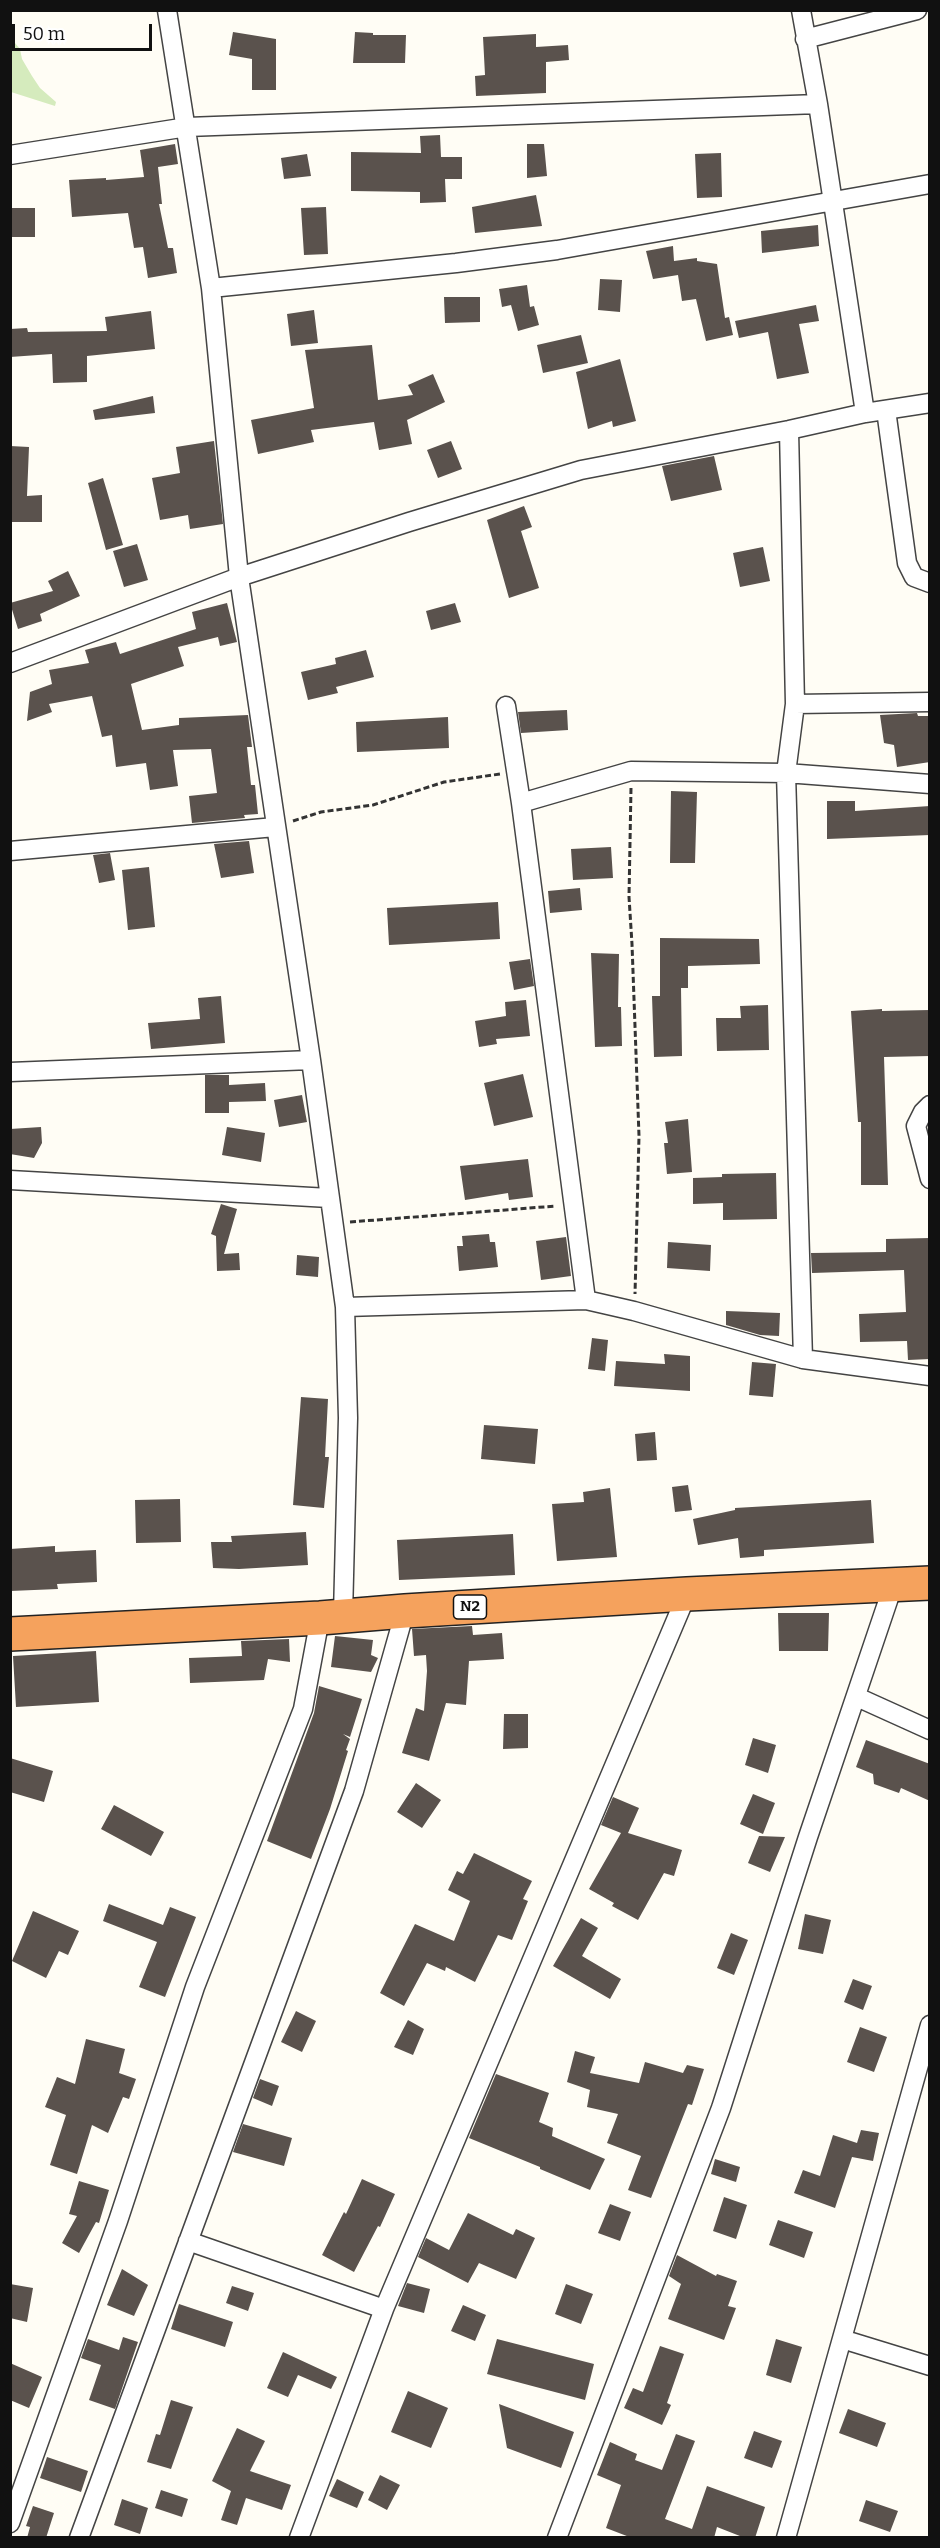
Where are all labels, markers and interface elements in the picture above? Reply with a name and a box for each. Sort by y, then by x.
scale bar [15,12,154,50]
text: 50 m [23,23,65,45]
road number: N2 [454,1595,486,1619]

